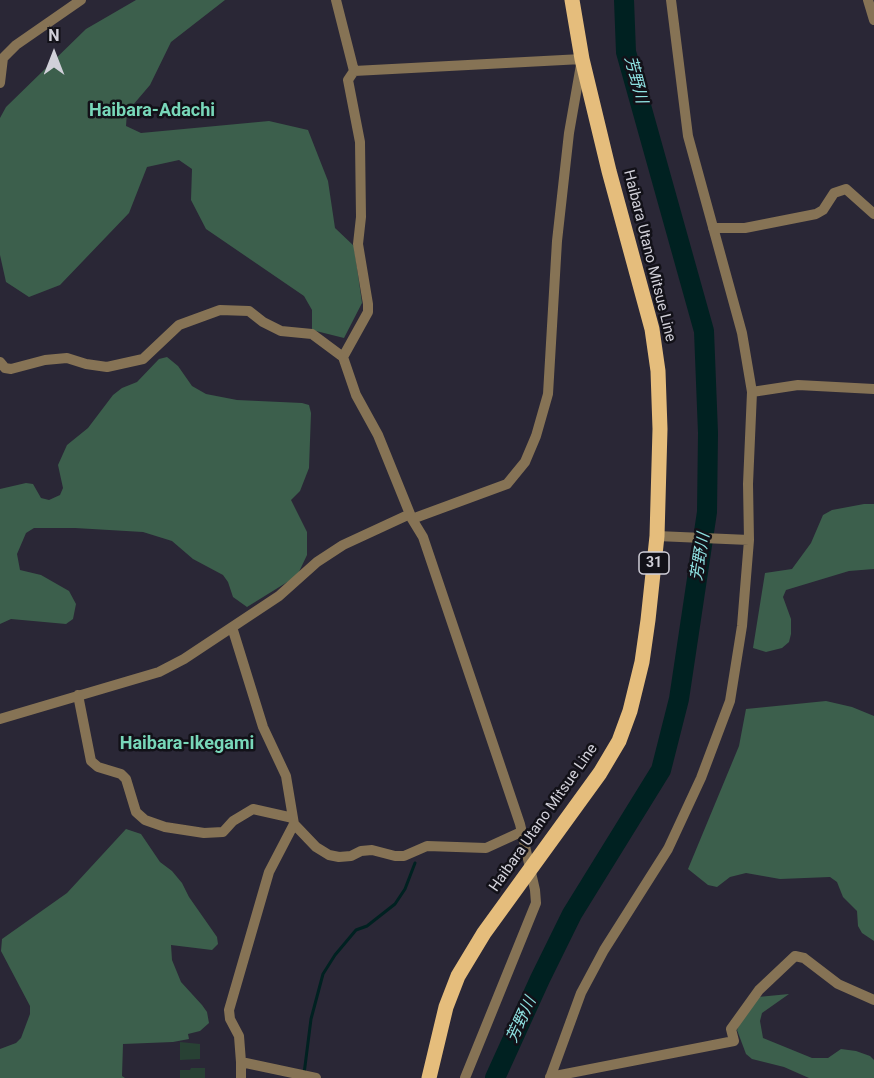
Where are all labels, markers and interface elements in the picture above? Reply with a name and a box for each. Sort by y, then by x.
north arrow [24,24,84,84]
text: N [48,26,60,45]
water label: 芳野川 [620,54,650,106]
district label: Haibara-Adachi [89,100,215,122]
street label: Haibara Utano Mitsue Line [619,168,679,344]
water label: 芳野川 [688,532,714,582]
road number: 31 [639,552,669,574]
district label: Haibara-Ikegami [120,733,254,755]
street label: Haibara Utano Mitsue Line [486,741,602,895]
water label: 芳野川 [503,994,541,1046]

